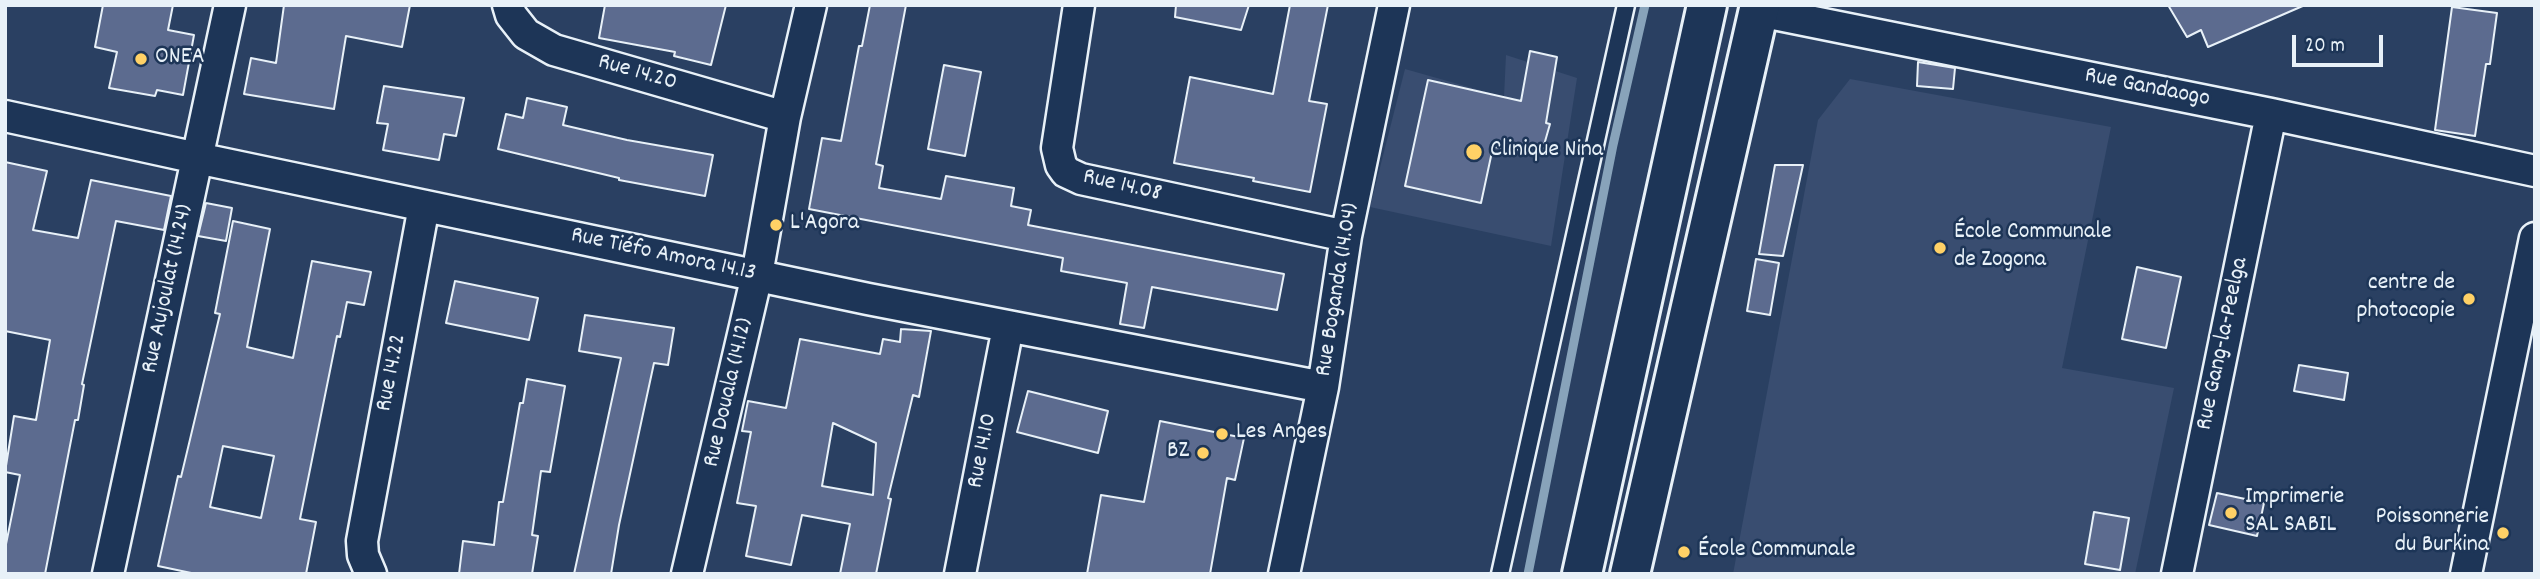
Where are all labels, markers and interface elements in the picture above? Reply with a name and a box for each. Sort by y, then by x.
scale bar [2295,21,2386,65]
text: 20 m [2305,32,2345,62]
place label: ONEA [155,45,205,73]
street label: Rue 14.20 [594,49,680,99]
marker: ONEA [133,51,149,67]
street label: Rue Gandaogo [2082,63,2212,115]
place label: Clinique Nina [1490,138,1603,166]
marker: Clinique Nina [1464,142,1484,162]
street label: Rue 14.08 [1080,164,1164,210]
street label: Rue Boganda (14.04) [1311,201,1367,379]
street label: Rue Aujoulat (14.24) [137,202,201,376]
place label: L'Agora [790,211,859,239]
marker: L'Agora [768,217,784,233]
place label: École Communale de Zogona [1954,220,2111,276]
street label: Rue Tiéfo Amora 14.13 [568,222,758,290]
marker: École Communale de Zogona [1932,240,1948,256]
street label: Rue Gang-la-Peelga [2192,255,2256,433]
place label: centre de photocopie [2356,271,2455,327]
marker: centre de photocopie [2461,291,2477,307]
street label: Rue Douala (14.12) [699,316,761,470]
street label: Rue 14.22 [371,332,415,414]
street label: Rue 14.10 [963,411,1005,491]
place label: Les Anges [1236,420,1327,448]
marker: Les Anges [1214,426,1230,442]
place label: BZ [1167,439,1189,467]
marker: BZ [1195,445,1211,461]
place label: Imprimerie SAL SABIL [2245,485,2344,541]
marker: Imprimerie SAL SABIL [2223,505,2239,521]
place label: Poissonnerie du Burkina [2376,505,2489,561]
marker: Poissonnerie du Burkina [2495,525,2511,541]
place label: École Communale [1698,538,1855,566]
marker: École Communale [1676,544,1692,560]

